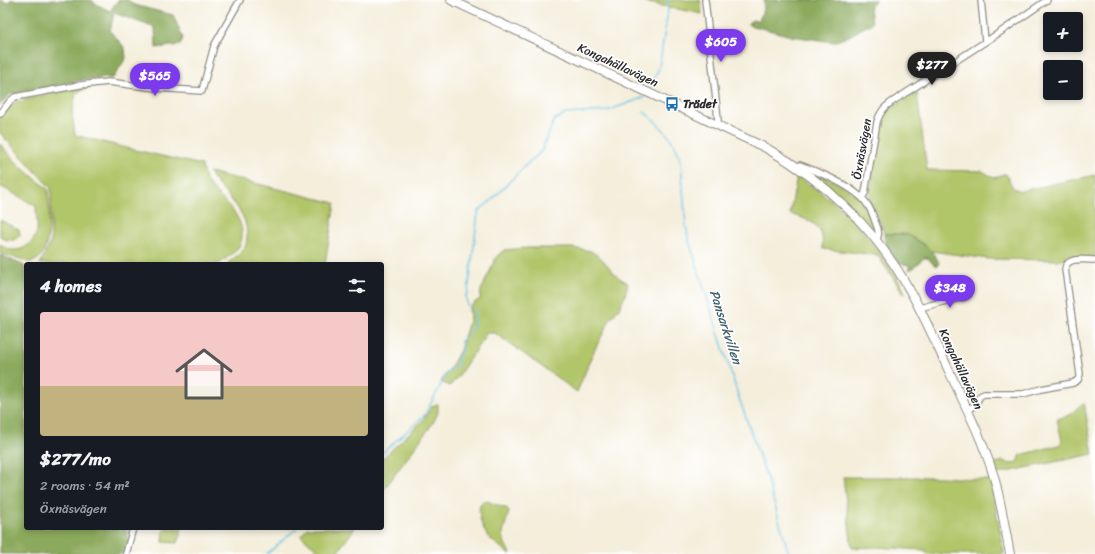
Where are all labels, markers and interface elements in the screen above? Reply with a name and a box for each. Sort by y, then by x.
map controls [1043,12,1083,100]
button: + [1043,12,1083,52]
pin: $605 [697,29,745,63]
text: $605 [705,30,737,53]
street label: Kongahällavägen [574,37,663,94]
pin: $277 [908,52,956,86]
text: $277 [916,53,948,76]
button: − [1043,60,1083,100]
pin: $565 [131,63,179,97]
text: $565 [139,64,171,87]
place label: Trädet [683,93,718,115]
bus stop icon: Trädet [664,96,680,112]
street label: Öxnäsvägen [846,116,878,181]
text: 4 homes [40,271,101,301]
icon: filters [346,275,368,297]
pin: $348 [926,275,974,309]
text: $348 [934,276,966,299]
water label: Pansarkvillen [703,287,749,369]
street label: Kongahällavägen [933,325,990,414]
icon: home [168,338,240,410]
text: $277/mo [40,444,111,474]
text: 2 rooms · 54 m² [40,474,130,497]
text: Öxnäsvägen [40,497,107,520]

